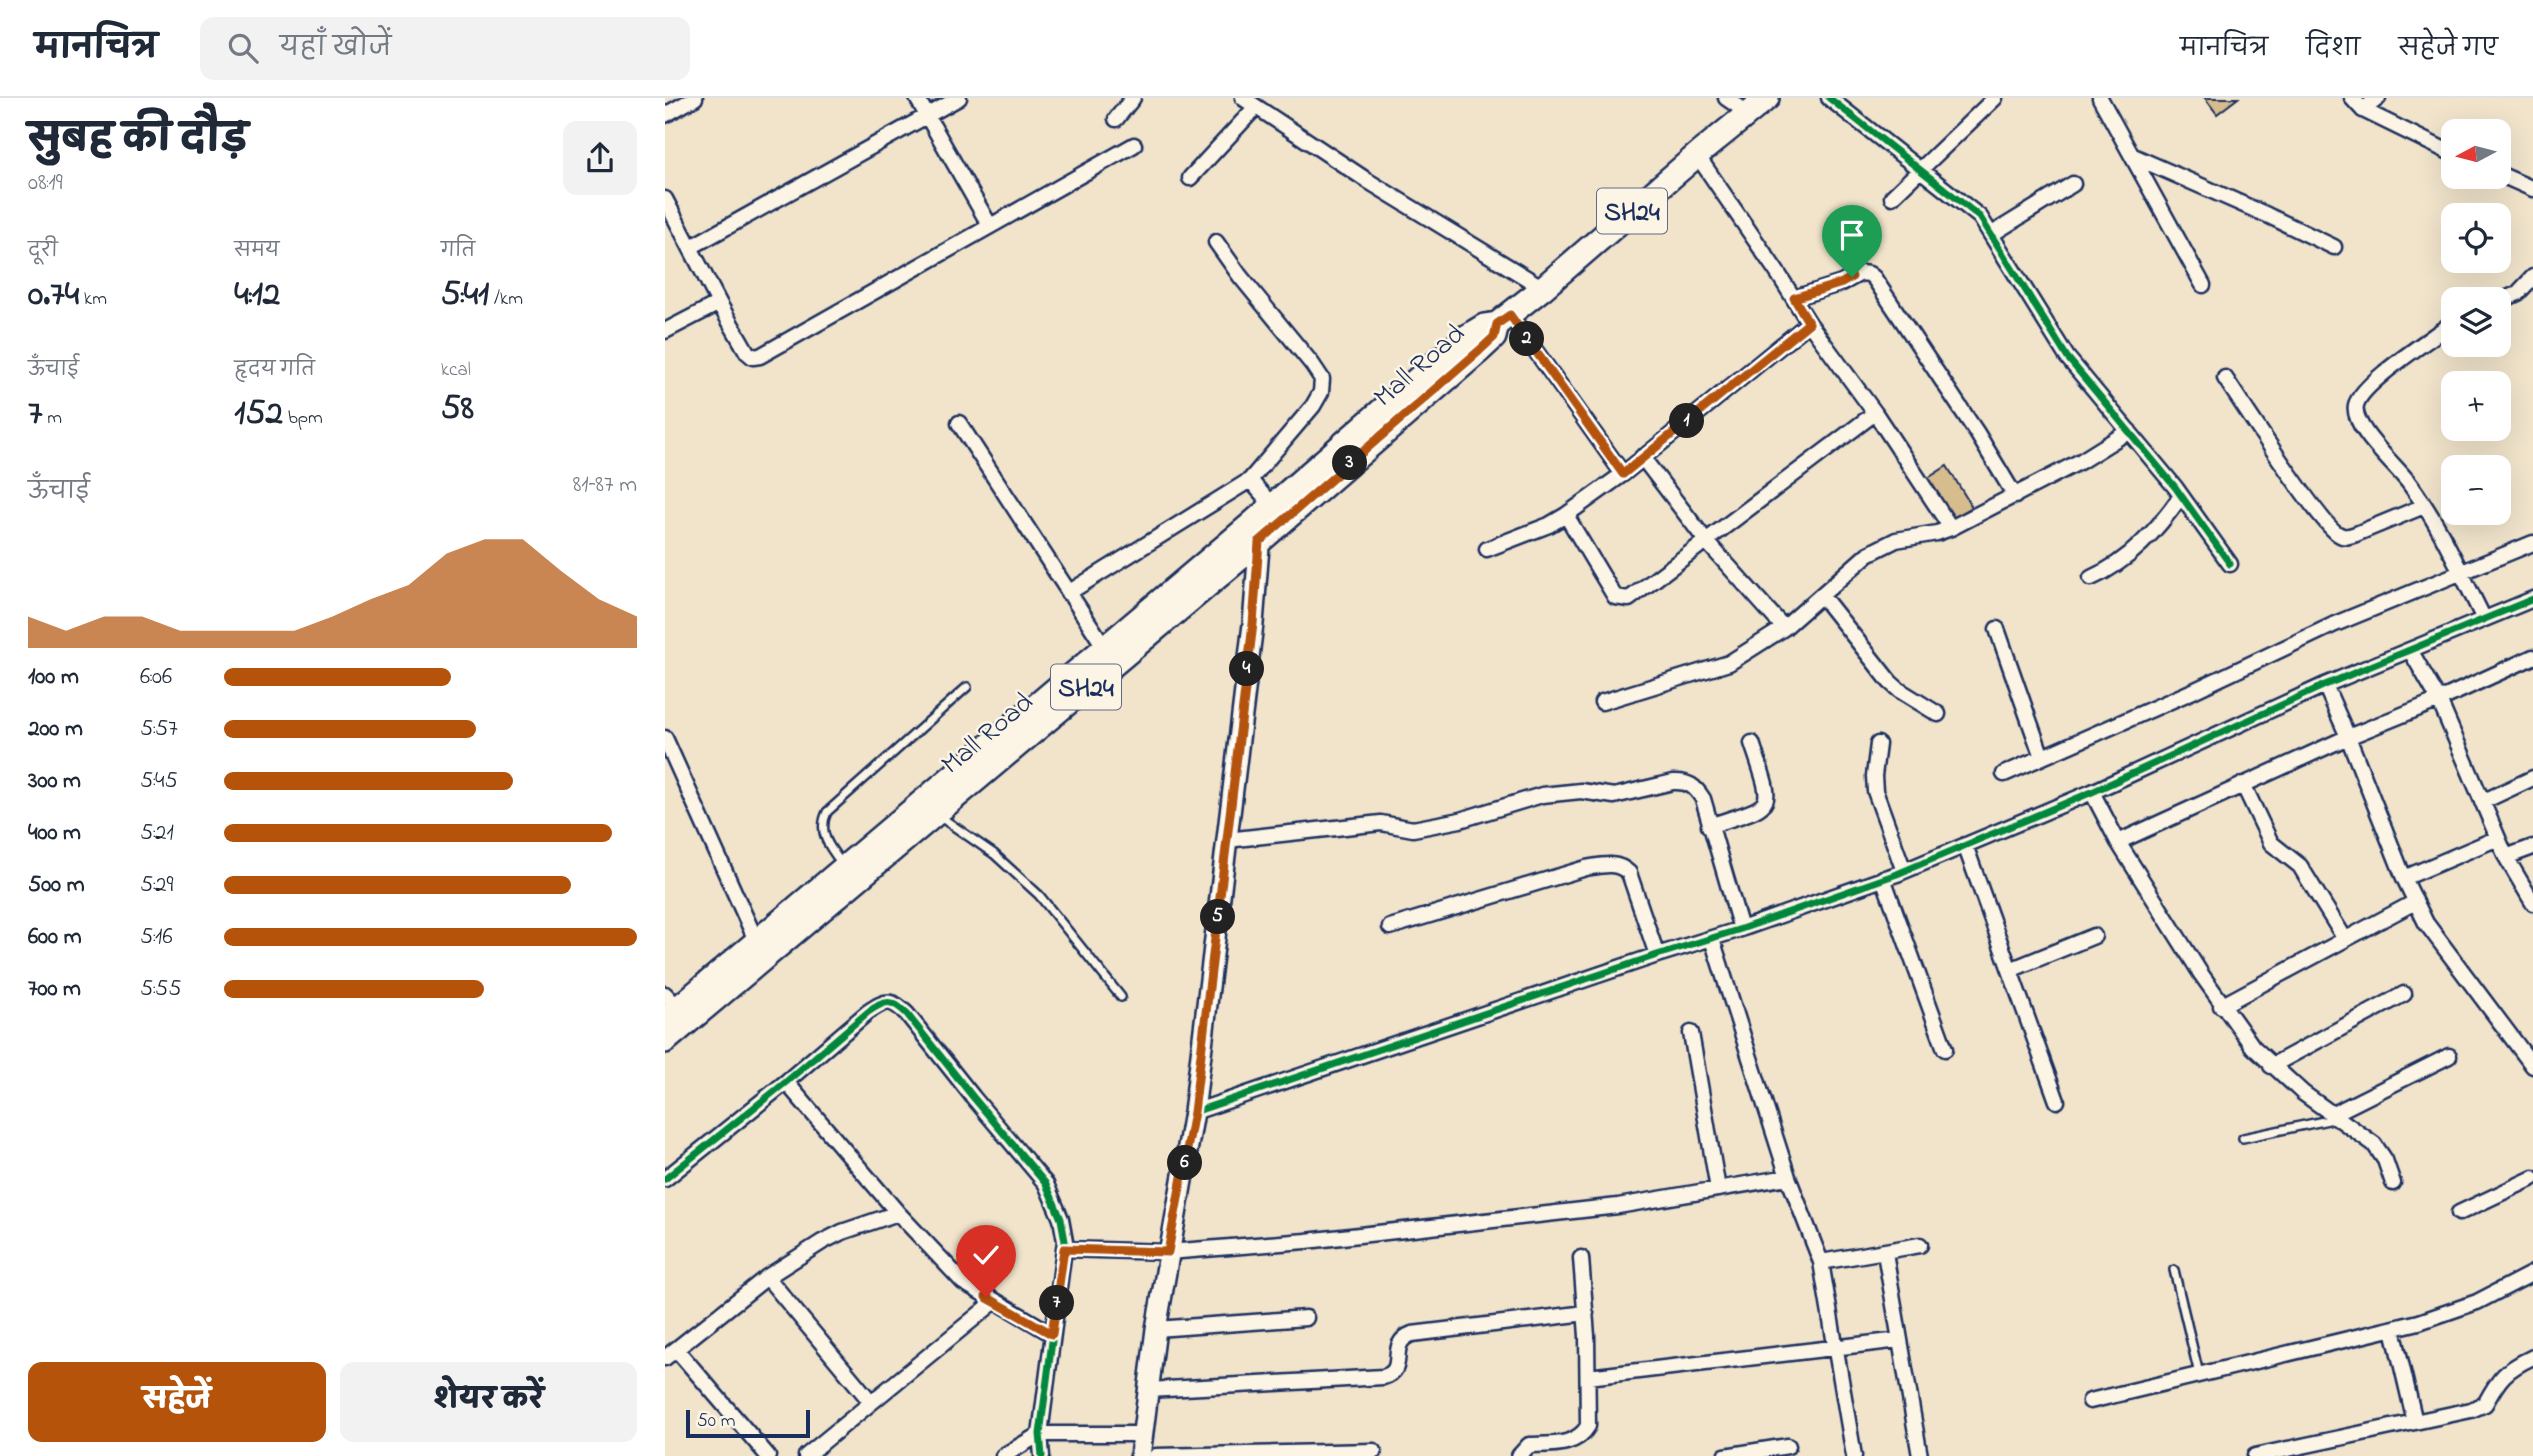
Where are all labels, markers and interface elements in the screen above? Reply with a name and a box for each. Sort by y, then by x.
search box [200,17,690,80]
text: मानचित्र [35,25,158,73]
icon: search [224,29,262,67]
text: यहाँ खोजें [280,30,391,68]
text: मानचित्र [2180,32,2268,67]
text: दिशा [2306,32,2360,67]
text: सहेजे गए [2398,32,2498,67]
text: सुबह की दौड़ [28,113,248,169]
north arrow [2441,119,2511,189]
map controls [2441,119,2511,525]
button: share [563,121,637,195]
text: 08:19 [28,167,63,200]
road number: SH24 [1597,188,1667,234]
button: locate [2441,203,2511,273]
pin [1822,205,1882,277]
icon: arrive [1833,216,1871,254]
text: दूरी [28,238,58,265]
text: समय [234,238,280,265]
text: गति [441,238,475,265]
text: 0.74 [28,270,79,321]
text: 4:12 [234,270,280,321]
text: 5:41 [441,270,489,321]
text: km [79,286,107,313]
text: /km [489,286,523,313]
button: layers [2441,287,2511,357]
street label: Mall Road [1366,315,1475,418]
pin: 2 [1509,322,1545,356]
text: 2 [1522,325,1531,352]
text: ऊँचाई [28,357,79,384]
text: हृदय गति [234,357,315,384]
text: kcal [441,357,471,384]
button: + [2441,371,2511,441]
text: 58 [441,384,474,435]
text: 7 [28,389,42,440]
text: 152 [234,389,283,440]
pin: 1 [1669,404,1705,438]
text: m [42,405,62,432]
text: bpm [283,405,323,432]
text: 1 [1683,407,1690,434]
pin: 3 [1333,446,1367,480]
text: 3 [1346,449,1353,476]
button: − [2441,455,2511,525]
text: 81–87 m [573,469,637,502]
text: ऊँचाई [28,476,90,509]
pin: 4 [1229,652,1265,686]
text: 4 [1243,655,1250,682]
text: 100 m [28,661,79,694]
text: 6:06 [140,661,172,694]
road number: SH24 [1051,664,1121,709]
street label: Mall Road [933,684,1044,786]
text: 200 m [28,713,83,746]
text: 5:57 [140,713,178,746]
text: 300 m [28,765,81,798]
text: 5:45 [140,765,178,798]
text: 400 m [28,817,81,850]
text: 5:21 [140,817,174,850]
text: 500 m [28,869,85,902]
text: 5:29 [140,869,173,902]
pin: 5 [1201,900,1235,934]
text: 5 [1212,903,1223,930]
text: 600 m [28,921,82,954]
text: 5:16 [140,921,173,954]
text: 700 m [28,973,81,1006]
text: 5:55 [140,973,181,1006]
pin: 6 [1168,1146,1203,1180]
text: 6 [1180,1149,1189,1176]
pin [956,1225,1016,1297]
icon: check [967,1236,1005,1274]
pin: 7 [1039,1286,1075,1320]
text: 7 [1053,1289,1060,1316]
button: सहेजें [28,1362,326,1442]
button: शेयर करें [340,1362,637,1442]
scale bar [686,1407,810,1439]
text: 50 m [697,1408,736,1435]

